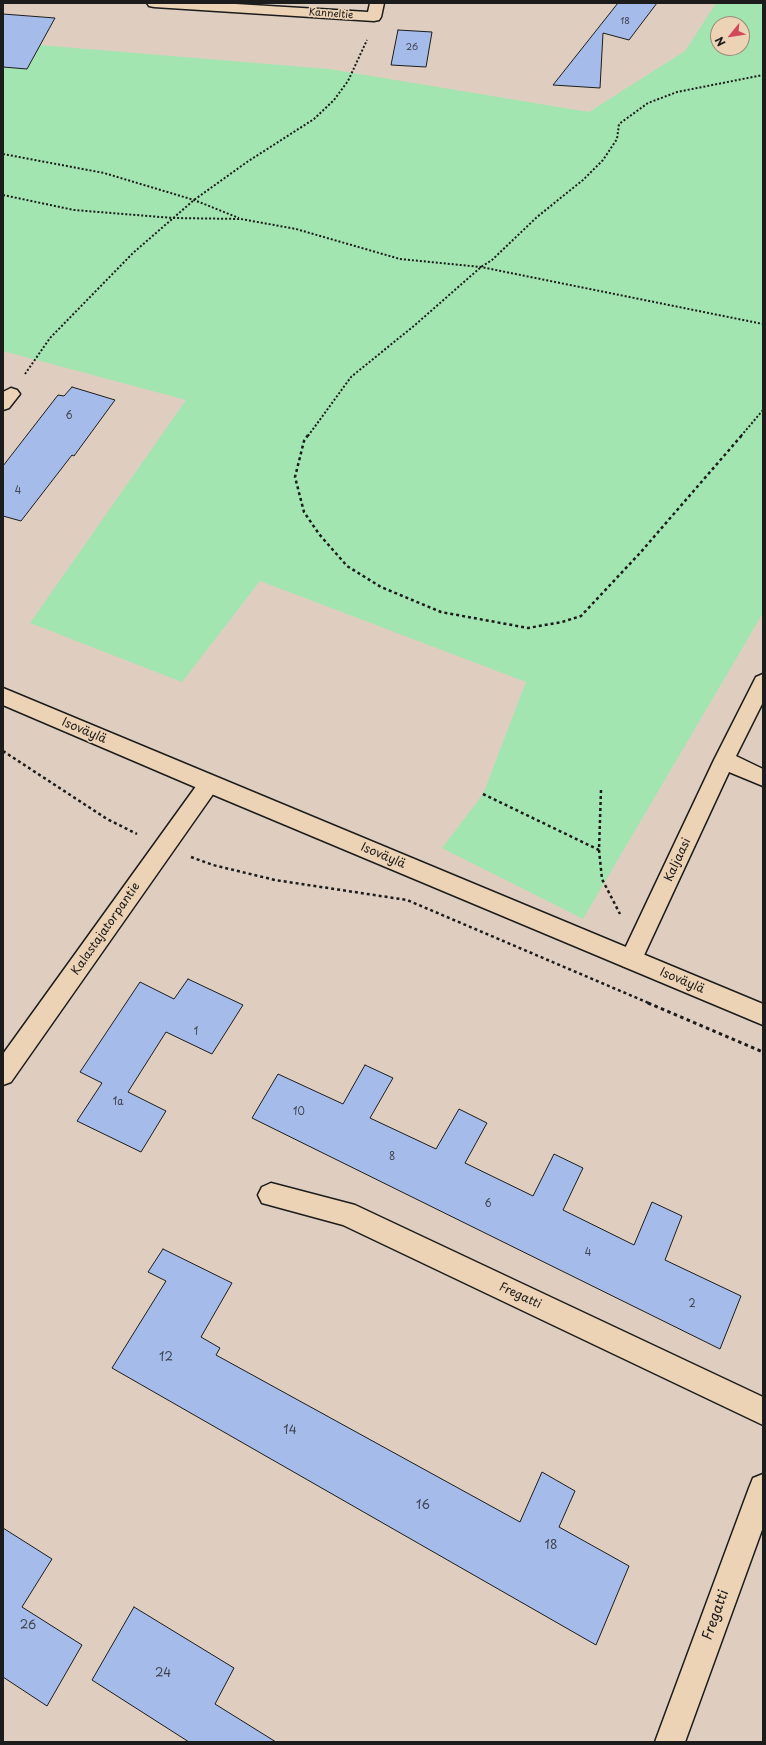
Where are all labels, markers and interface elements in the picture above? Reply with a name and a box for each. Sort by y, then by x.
street label: Kanneltie [308,6,354,22]
north arrow [710,16,750,56]
house number: 18 [620,17,630,27]
text: N [710,34,730,50]
house number: 26 [406,43,418,53]
house number: 6 [65,410,73,422]
house number: 4 [15,485,21,497]
street label: Isoväylä [59,715,109,747]
street label: Kaljaasi [662,836,694,884]
street label: Isoväylä [358,840,408,872]
street label: Kalastajatorpantie [69,880,143,978]
street label: Isoväylä [657,965,707,997]
house number: 1 [194,1026,198,1038]
house number: 1a [113,1096,123,1108]
house number: 10 [293,1106,305,1118]
house number: 8 [389,1151,395,1163]
house number: 6 [484,1198,492,1210]
house number: 4 [585,1247,591,1259]
street label: Fregatti [497,1280,543,1312]
house number: 2 [688,1298,696,1310]
house number: 12 [159,1351,173,1365]
house number: 14 [283,1424,297,1438]
house number: 16 [416,1499,430,1513]
house number: 18 [545,1539,557,1553]
street label: Fregatti [699,1588,733,1642]
house number: 26 [20,1619,36,1633]
house number: 24 [155,1667,171,1681]

